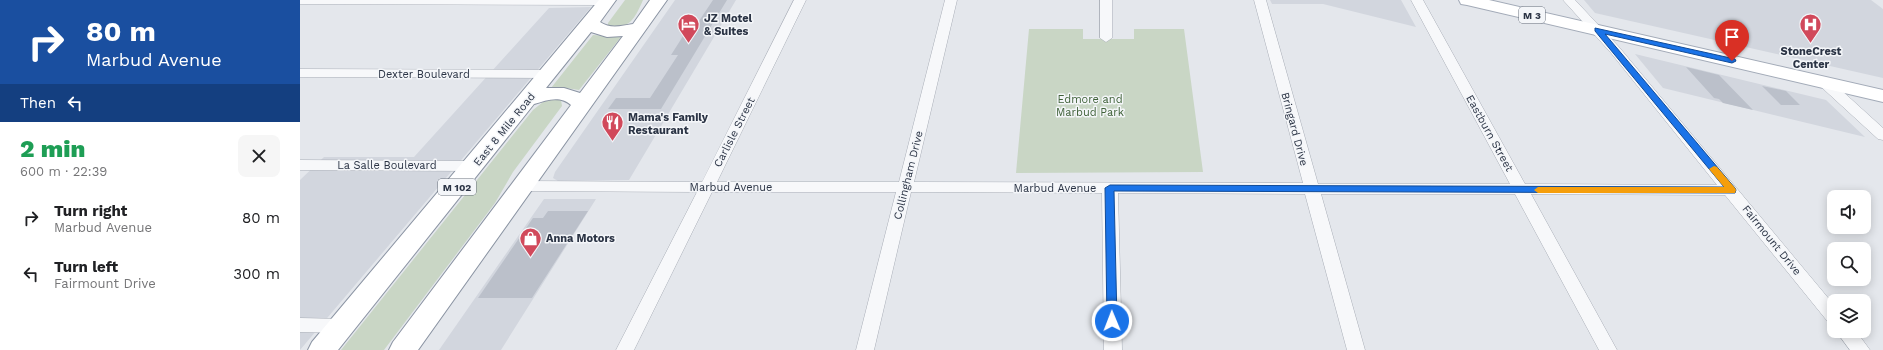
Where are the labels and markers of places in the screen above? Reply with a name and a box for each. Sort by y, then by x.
hotel icon: JZ Motel & Suites [676,11,702,44]
place label: JZ Motel & Suites [704,12,753,38]
hospital icon: StoneCrest Center [1798,12,1824,45]
pin [1715,20,1749,61]
place label: StoneCrest Center [1781,45,1842,71]
restaurant icon: Mama's Family Restaurant [600,110,626,143]
place label: Mama's Family Restaurant [628,111,709,137]
shop icon: Anna Motors [518,225,544,258]
place label: Anna Motors [546,232,615,245]

